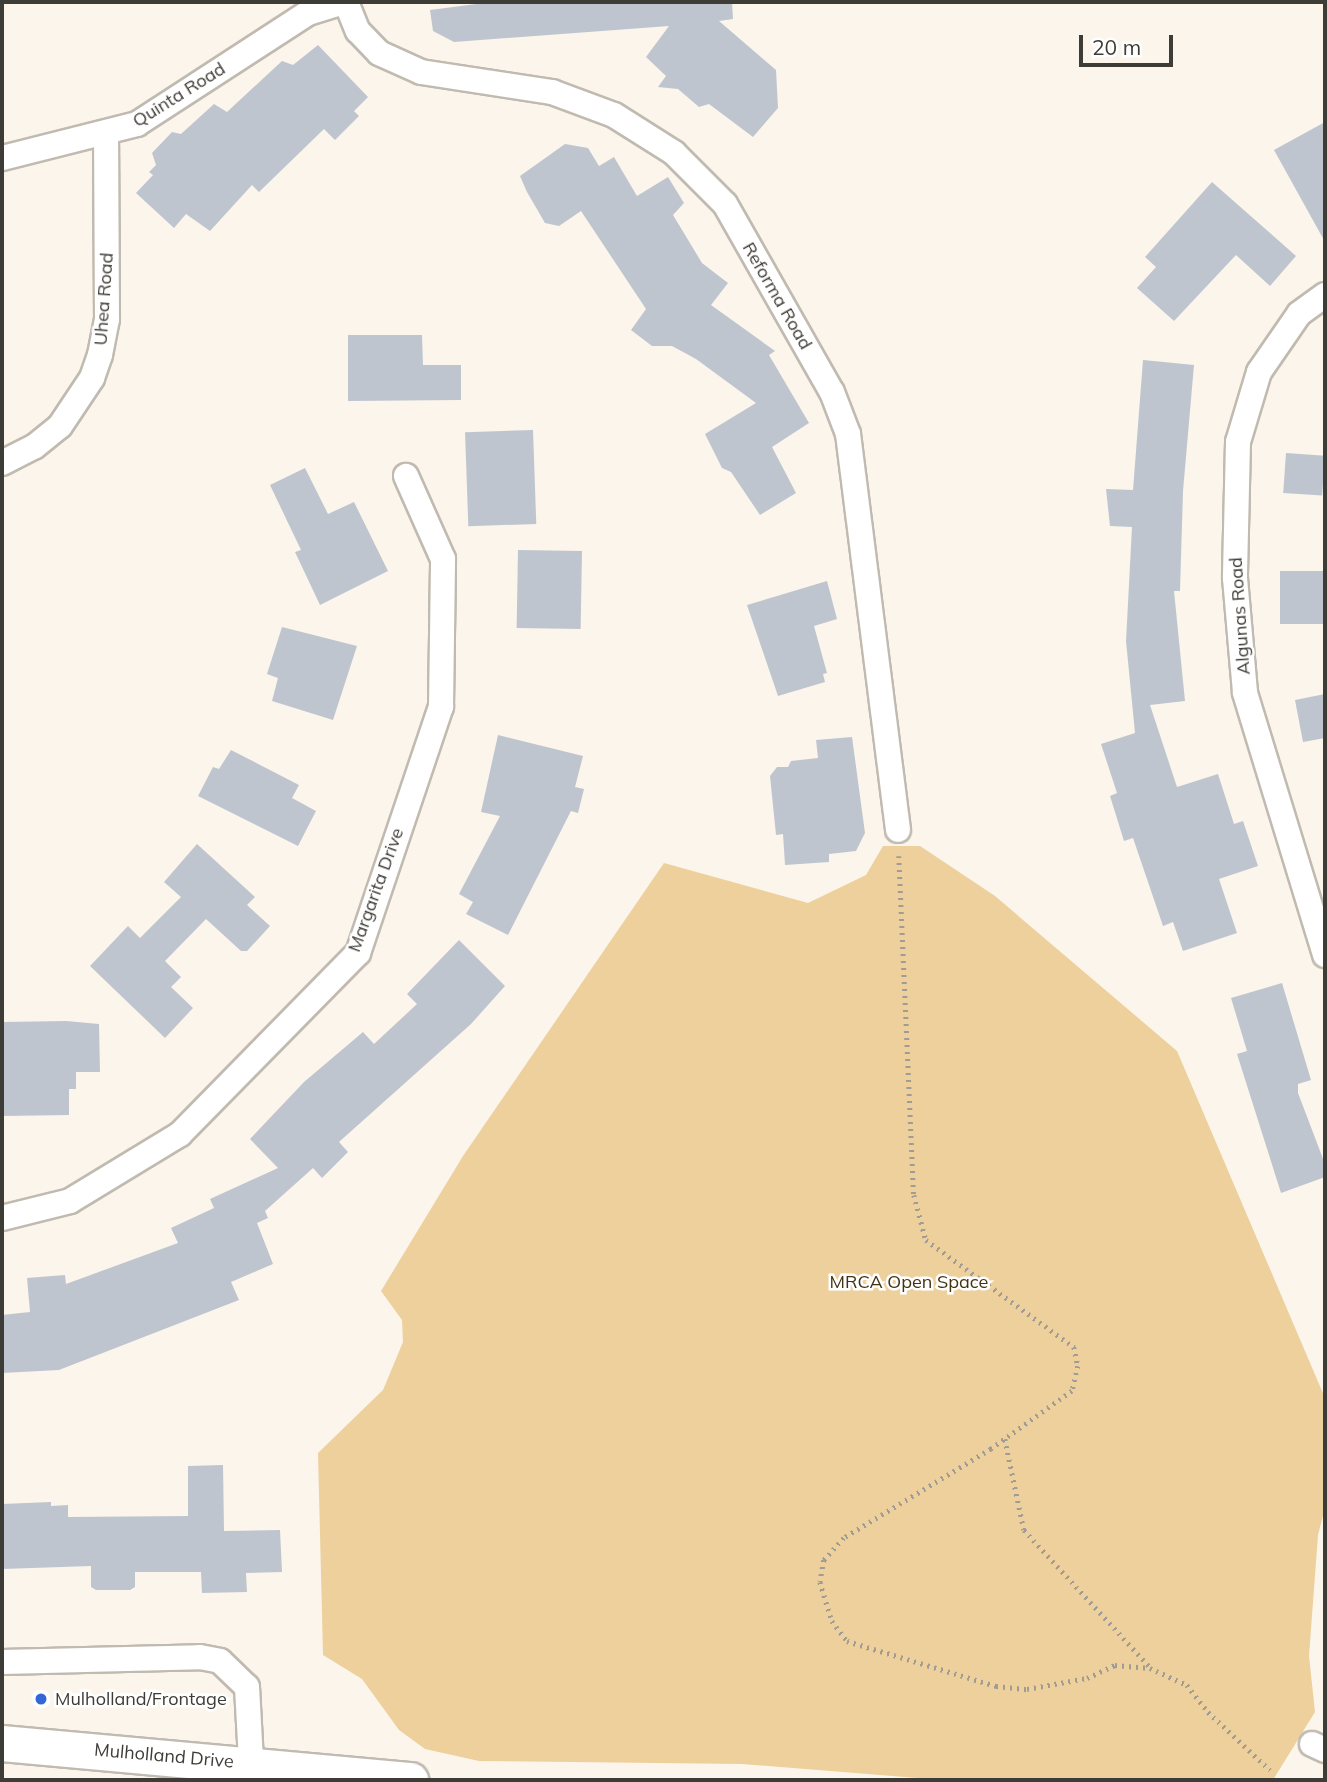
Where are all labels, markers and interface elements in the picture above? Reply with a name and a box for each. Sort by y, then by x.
scale bar [1082,21,1176,65]
text: 20 m [1092,34,1141,60]
street label: Quinta Road [129,58,229,132]
street label: Reforma Road [738,239,816,353]
street label: Uhea Road [90,252,118,346]
street label: Algunas Road [1225,556,1255,676]
street label: Margarita Drive [344,825,408,955]
park label: MRCA Open Space [830,1271,988,1293]
place label: Mulholland/Frontage [55,1688,227,1710]
marker: Mulholland/Frontage [33,1691,49,1707]
street label: Mulholland Drive [93,1739,235,1773]

